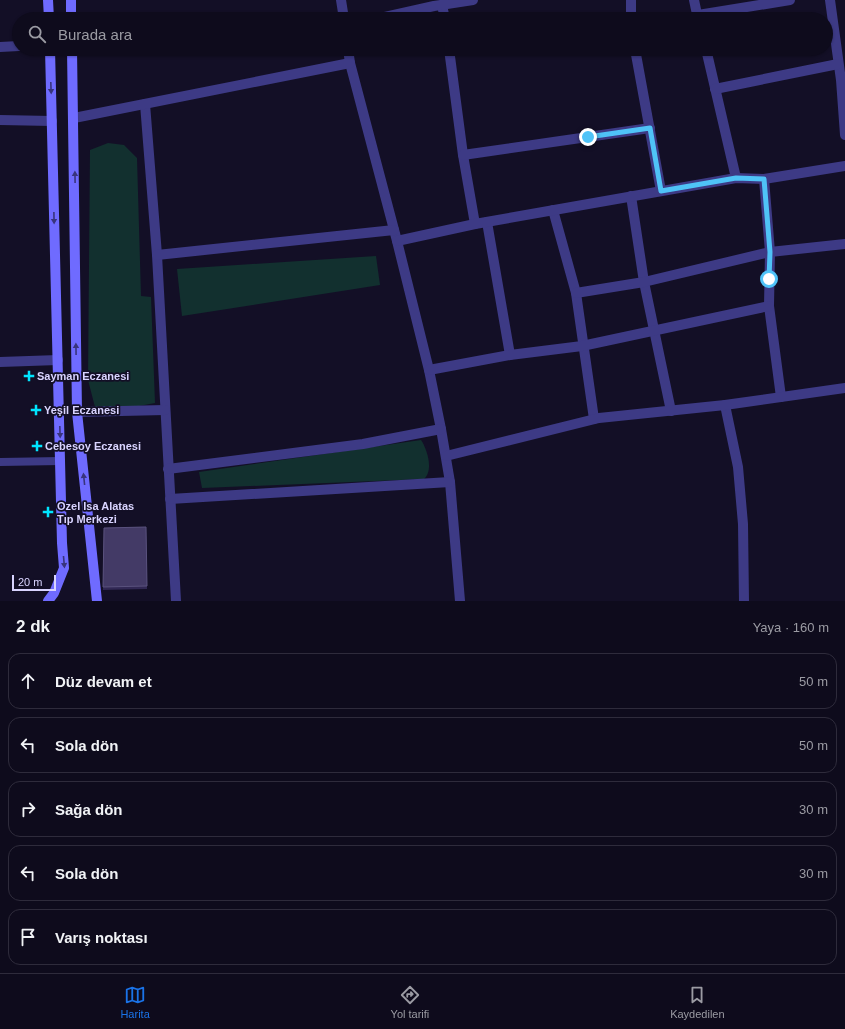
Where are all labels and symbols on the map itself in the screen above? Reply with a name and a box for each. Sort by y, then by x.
one-way arrow [48,82,54,95]
route end [579,128,597,146]
one-way arrow [72,170,78,183]
one-way arrow [51,212,57,225]
route start [760,270,778,288]
one-way arrow [73,343,80,355]
place label: Sayman Eczanesi [37,370,129,382]
marker: Sayman Eczanesi [24,371,34,381]
place label: Yeşil Eczanesi [44,404,119,416]
marker: Yeşil Eczanesi [31,405,41,415]
one-way arrow [57,426,63,439]
place label: Cebesoy Eczanesi [45,440,141,452]
marker: Cebesoy Eczanesi [32,441,42,451]
one-way arrow [81,473,87,485]
place label: Ozel Isa Alatas Tıp Merkezi [57,500,134,525]
marker: Ozel Isa Alatas Tıp Merkezi [42,506,54,518]
one-way arrow [60,556,67,568]
scale bar [12,573,56,592]

